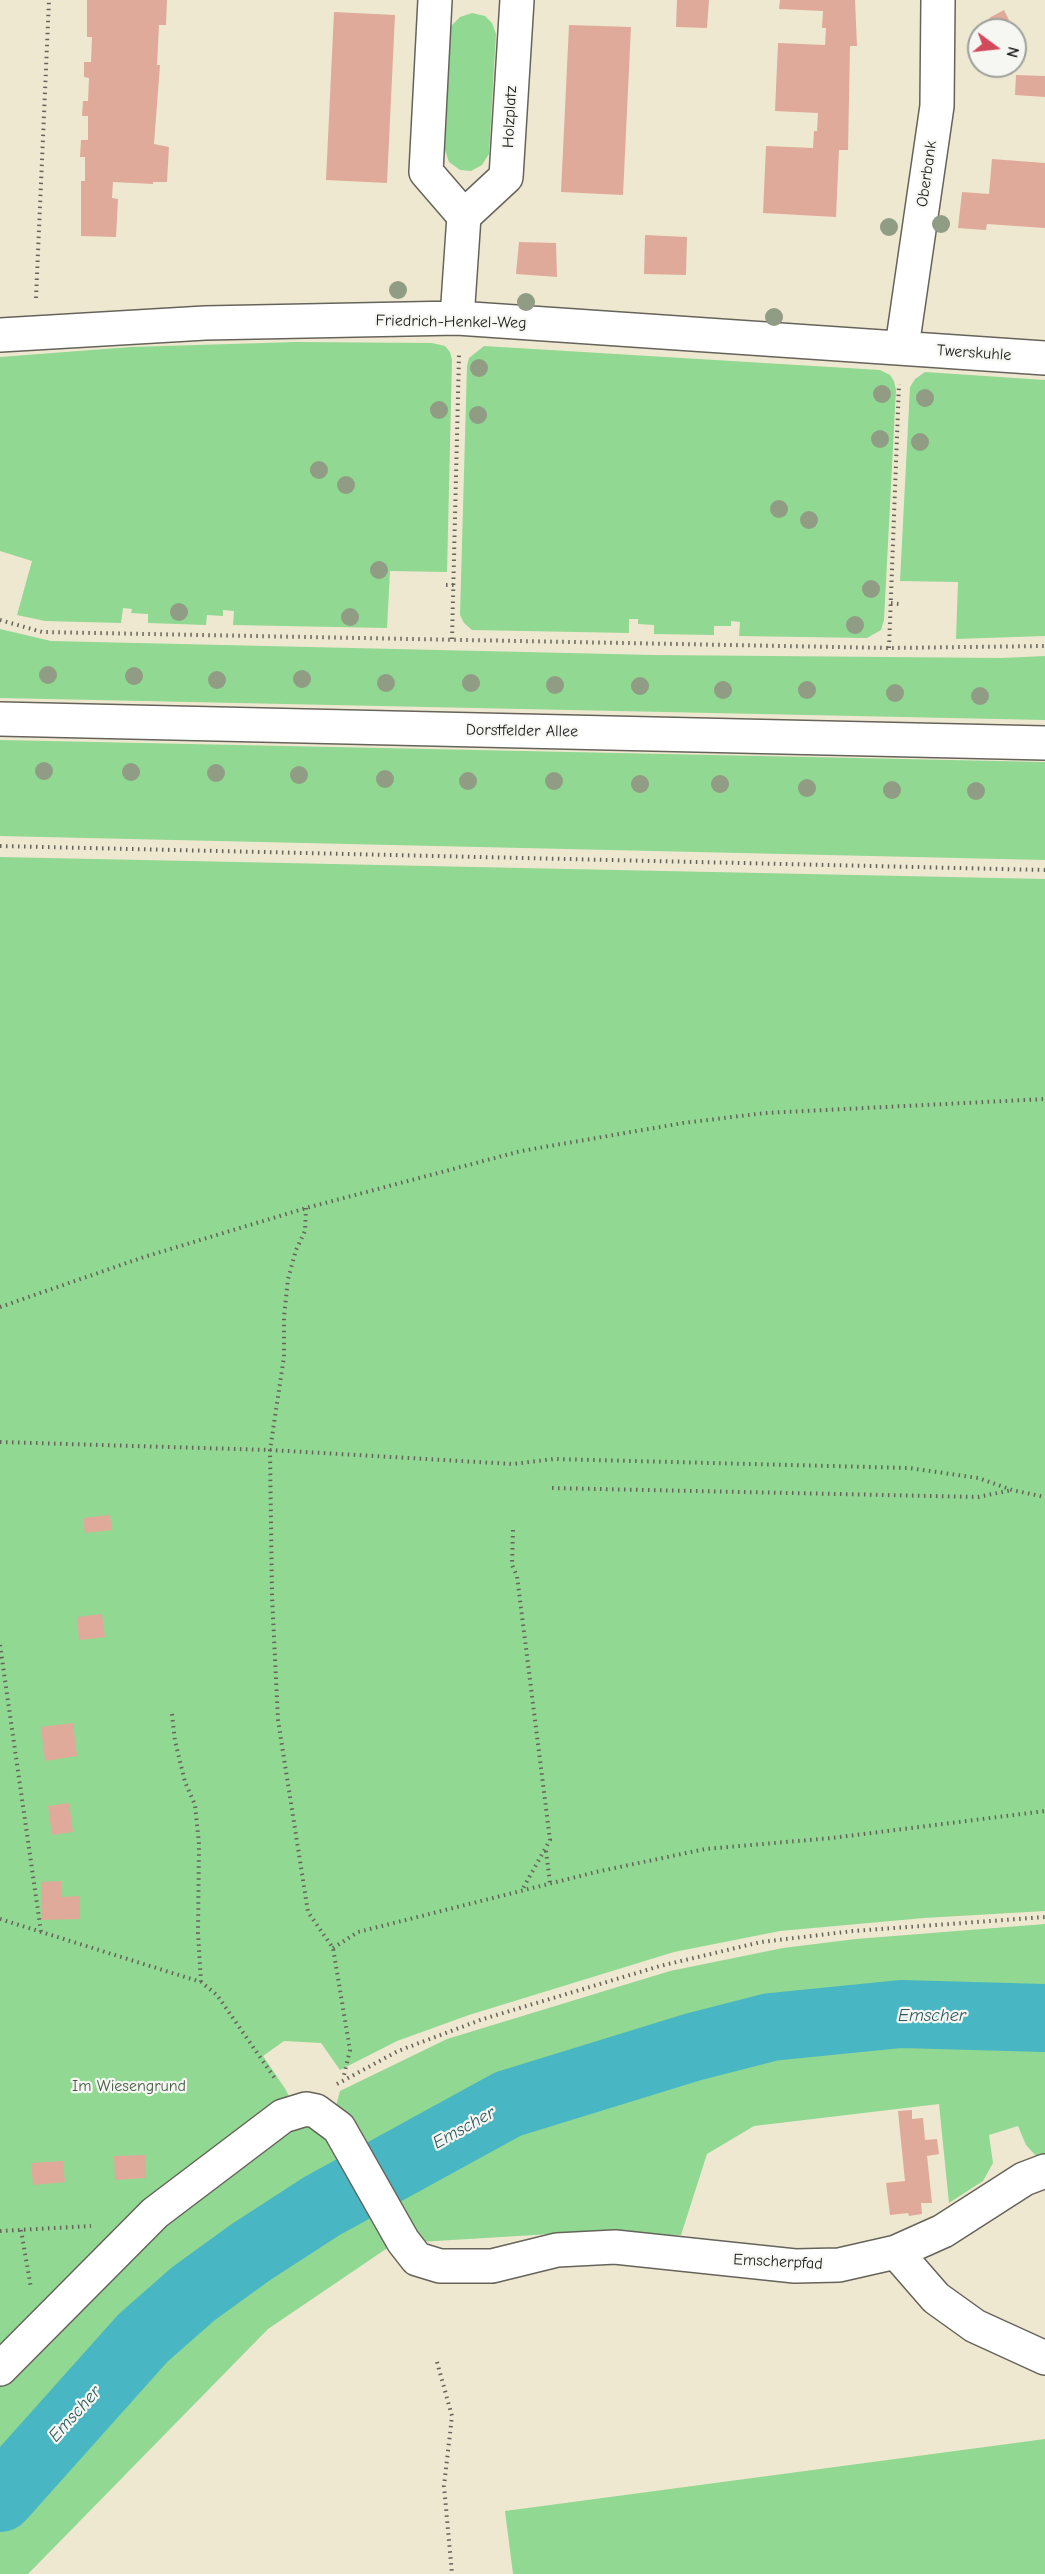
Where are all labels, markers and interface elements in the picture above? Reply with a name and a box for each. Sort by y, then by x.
north arrow [967,18,1027,78]
text: N [1002,45,1022,60]
street label: Holzplatz [499,85,521,149]
street label: Oberbank [913,140,941,208]
street label: Friedrich-Henkel-Weg [375,311,527,333]
street label: Twerskuhle [936,341,1012,365]
street label: Dorstfelder Allee [466,720,578,742]
water label: Emscher [898,2005,966,2027]
park label: Im Wiesengrund [72,2076,186,2096]
water label: Emscher [429,2102,499,2154]
street label: Emscherpfad [733,2250,823,2274]
water label: Emscher [44,2382,106,2446]

